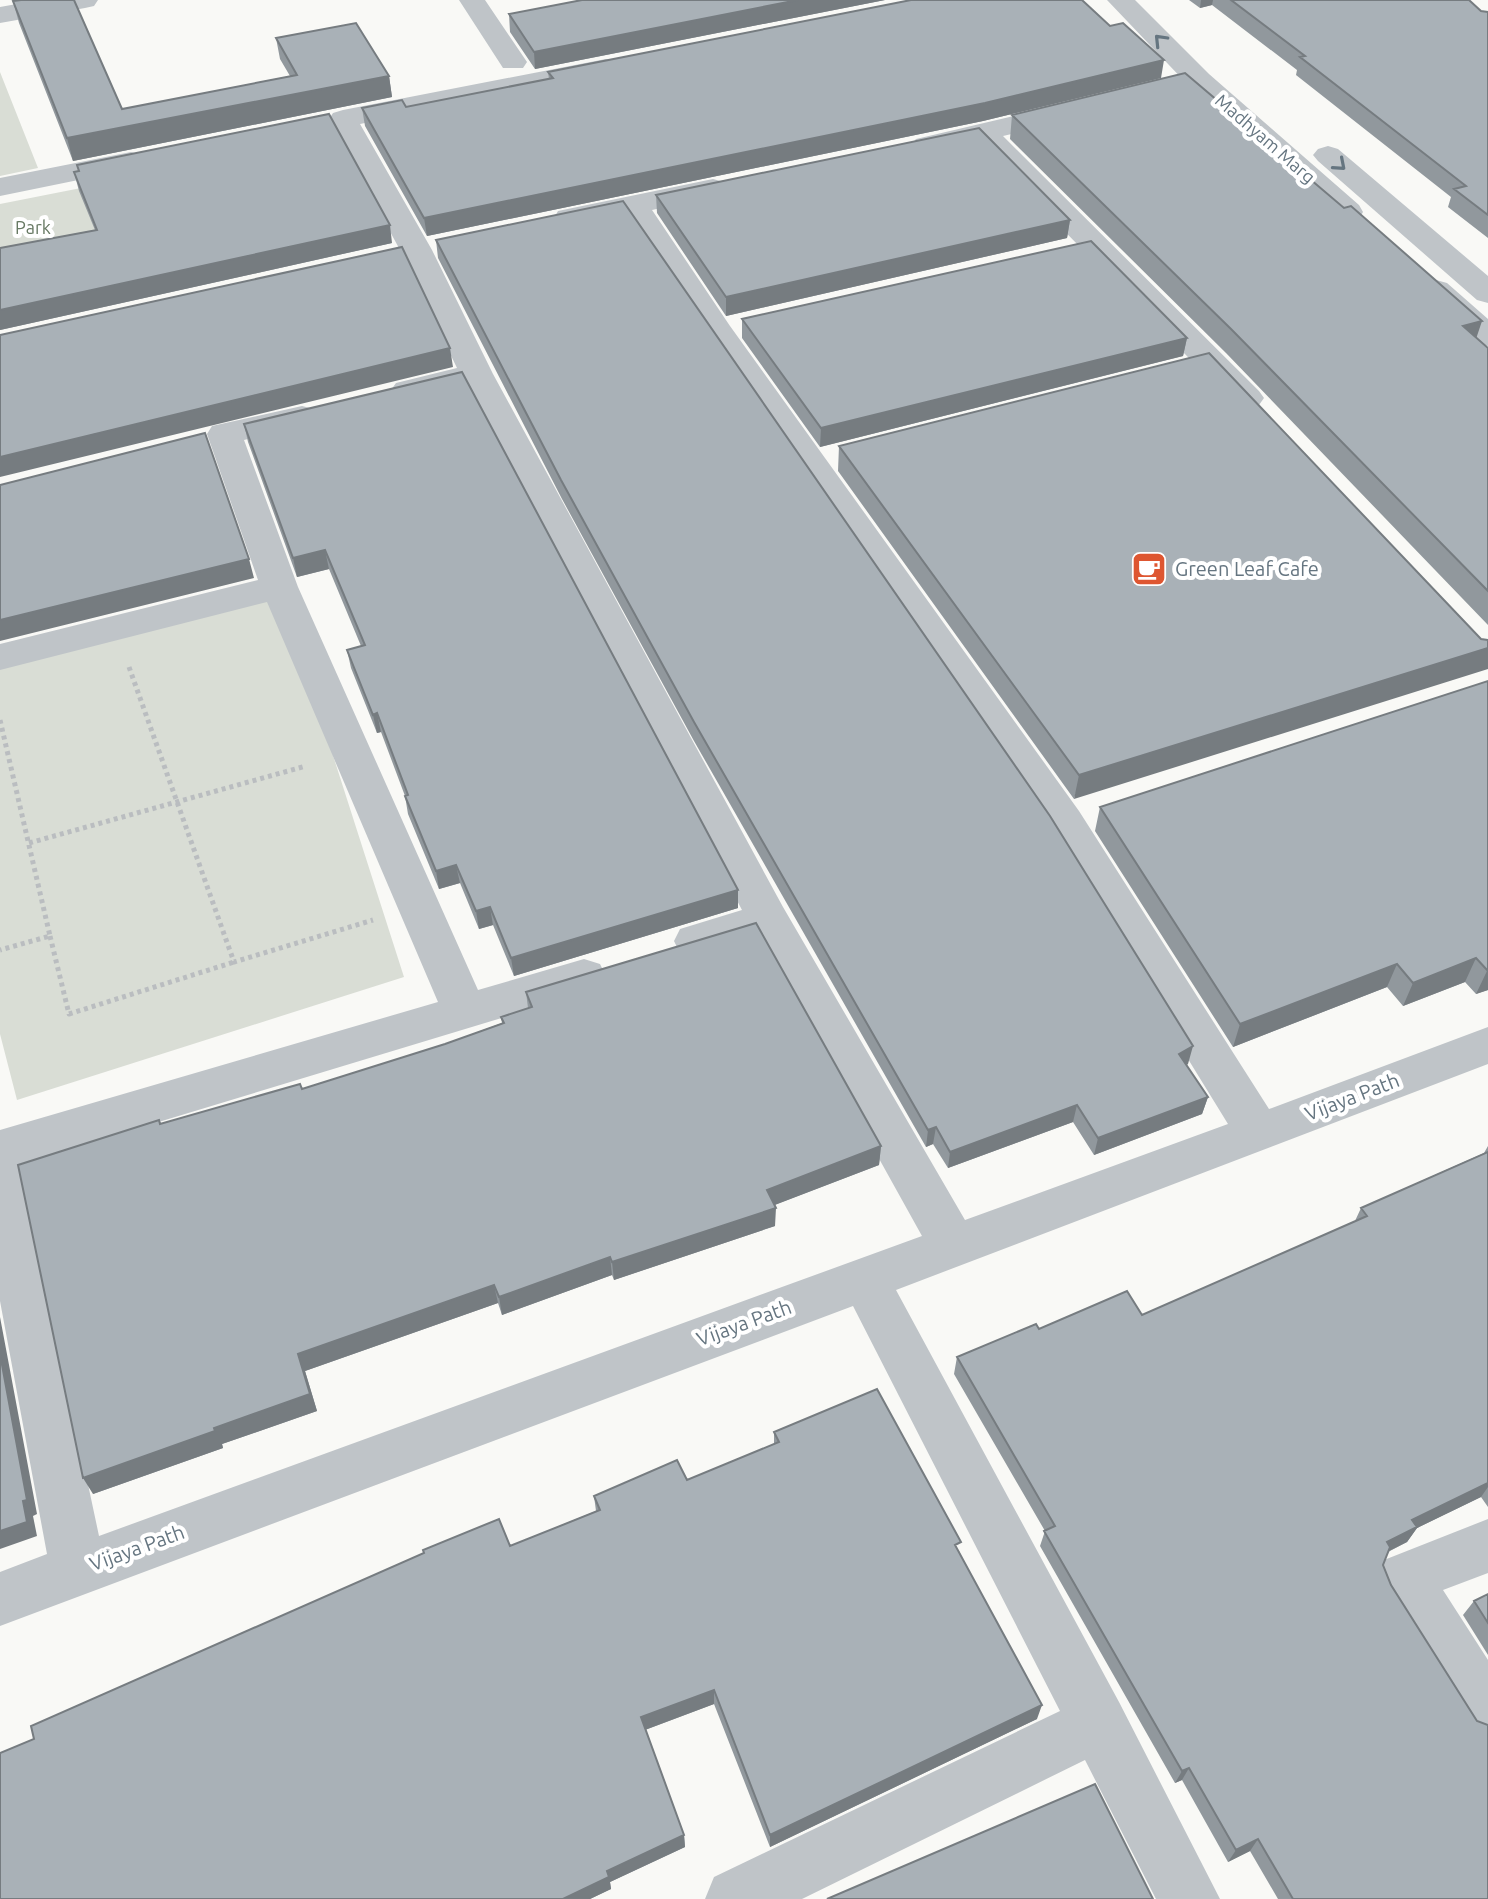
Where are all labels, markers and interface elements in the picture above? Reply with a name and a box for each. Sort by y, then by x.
one-way arrow [1154,35,1169,49]
street label: Madhyam Marg [1212,90,1319,187]
one-way arrow [1330,156,1345,170]
park label: Park [15,217,51,237]
cafe icon: Green Leaf Cafe [1130,550,1168,588]
place label: Green Leaf Cafe [1175,557,1319,580]
street label: Vijaya Path [1301,1068,1402,1125]
street label: Vijaya Path [693,1295,794,1350]
street label: Vijaya Path [86,1520,187,1575]

